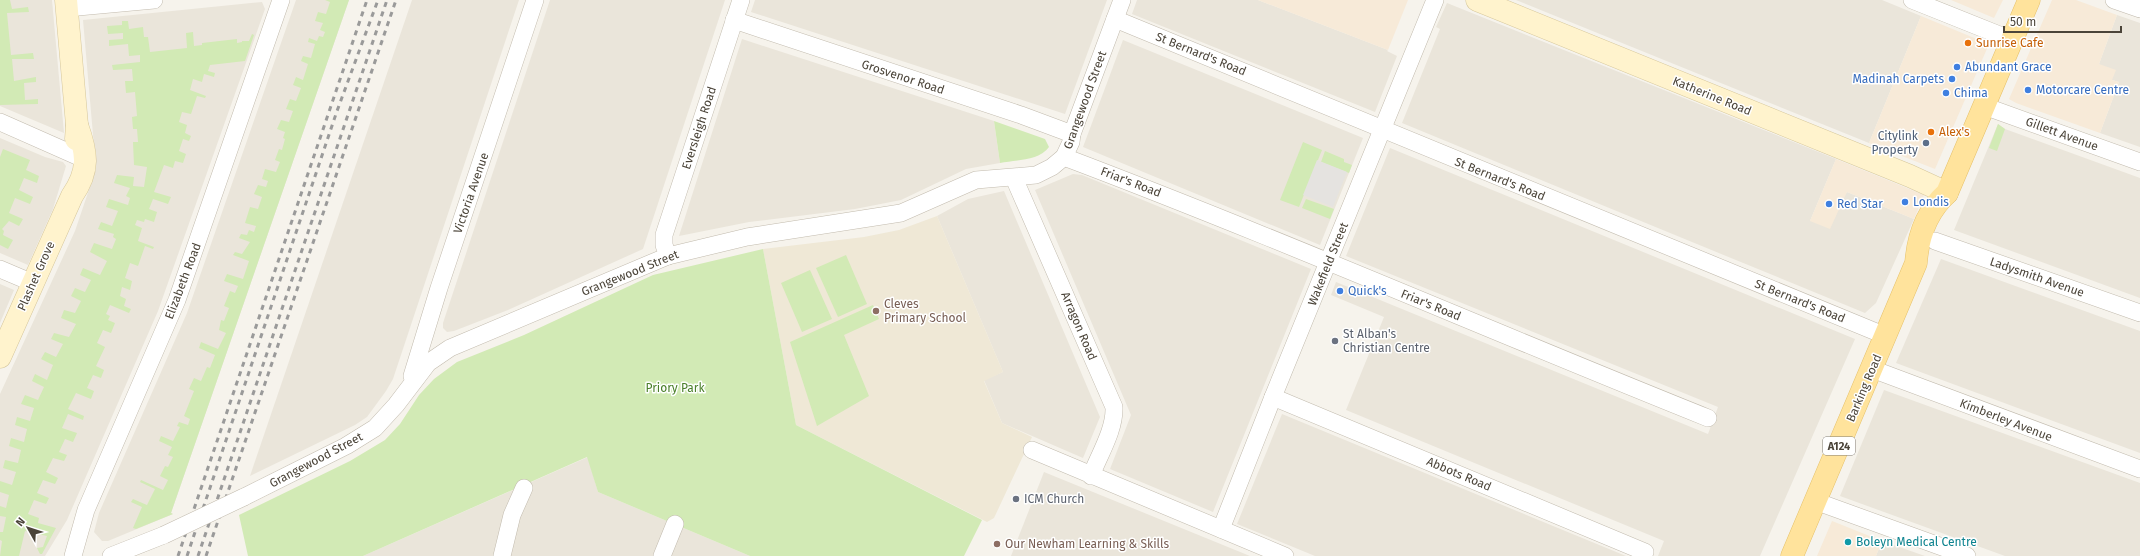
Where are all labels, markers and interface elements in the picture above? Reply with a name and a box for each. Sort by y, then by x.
scale bar [2004,8,2121,34]
text: 50 m [2010,15,2036,29]
street label: St Bernard's Road [1154,29,1248,79]
place label: Sunrise Cafe [1976,36,2043,50]
marker: Sunrise Cafe [1963,38,1973,48]
street label: Grangewood Street [1061,48,1109,151]
street label: Grosvenor Road [860,57,946,97]
place label: Abundant Grace [1965,60,2052,74]
marker: Abundant Grace [1952,62,1962,72]
place label: Madinah Carpets [1852,72,1944,86]
street label: Katherine Road [1671,74,1753,118]
marker: Madinah Carpets [1947,74,1957,84]
place label: Motorcare Centre [2036,83,2129,97]
street label: Eversleigh Road [679,85,719,171]
marker: Motorcare Centre [2023,85,2033,95]
place label: Chima [1954,86,1988,100]
marker: Chima [1941,88,1951,98]
street label: Gillett Avenue [2024,114,2100,154]
place label: Alex's [1939,125,1970,139]
marker: Alex's [1926,127,1936,137]
place label: Citylink Property [1872,129,1919,157]
marker: Citylink Property [1921,138,1931,148]
street label: Victoria Avenue [451,151,491,235]
street label: St Bernard's Road [1453,154,1547,204]
street label: Friar's Road [1099,164,1163,200]
place label: Londis [1913,195,1949,209]
place label: Red Star [1837,197,1883,211]
marker: Londis [1900,197,1910,207]
marker: Red Star [1824,199,1834,209]
street label: Wakefield Street [1305,220,1351,308]
street label: Plashet Grove [14,239,58,313]
street label: Elizabeth Road [162,241,204,321]
street label: Grangewood Street [579,247,681,299]
street label: Ladysmith Avenue [1988,254,2086,300]
street label: St Bernard's Road [1753,276,1847,326]
place label: Quick's [1348,284,1387,298]
marker: Quick's [1335,286,1345,296]
street label: Friar's Road [1399,287,1463,323]
street label: Arragon Road [1058,290,1100,362]
place label: Cleves Primary School [884,297,967,325]
marker: Cleves Primary School [871,306,881,316]
place label: St Alban's Christian Centre [1343,327,1430,355]
marker: St Alban's Christian Centre [1330,336,1340,346]
street label: Barking Road [1843,352,1885,424]
park label: Priory Park [645,381,705,395]
street label: Kimberley Avenue [1958,396,2054,444]
street label: Grangewood Street [267,429,366,490]
road number: A124 [1823,437,1855,455]
street label: Abbots Road [1425,454,1493,494]
place label: ICM Church [1024,492,1084,506]
marker: ICM Church [1011,494,1021,504]
north arrow [8,508,48,548]
text: N [13,515,28,529]
place label: Boleyn Medical Centre [1856,535,1977,549]
place label: Our Newham Learning & Skills [1005,537,1170,551]
marker: Boleyn Medical Centre [1843,537,1853,547]
marker: Our Newham Learning & Skills [992,539,1002,549]

